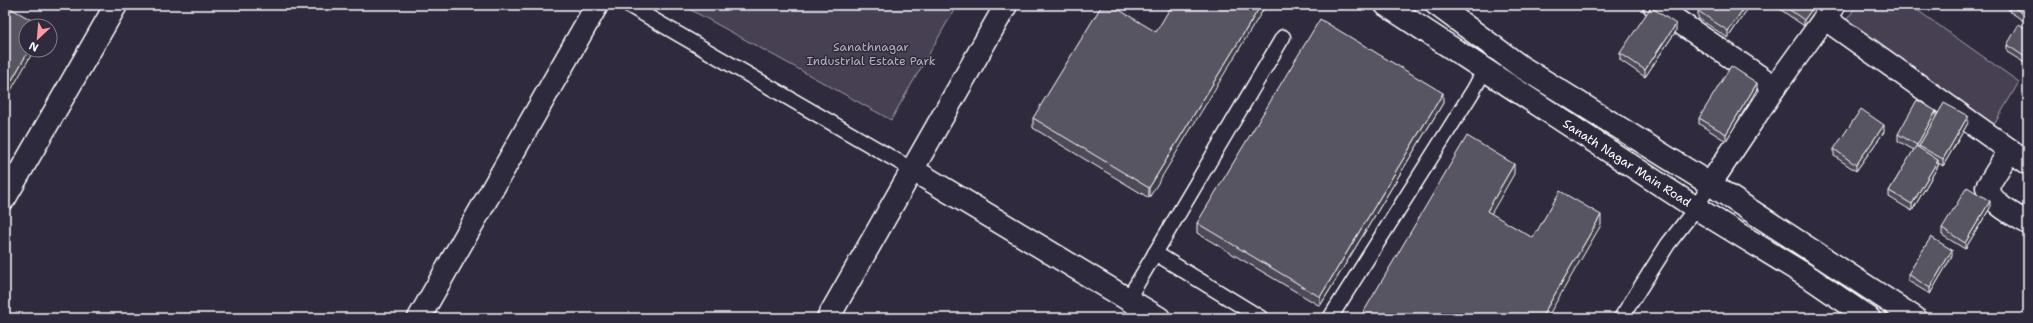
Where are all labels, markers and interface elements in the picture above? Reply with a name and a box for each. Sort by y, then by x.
north arrow [18,18,58,58]
text: N [26,38,41,55]
park label: Sanathnagar Industrial Estate Park [806,39,936,69]
street label: Sanath Nagar Main Road [1560,116,1694,211]

